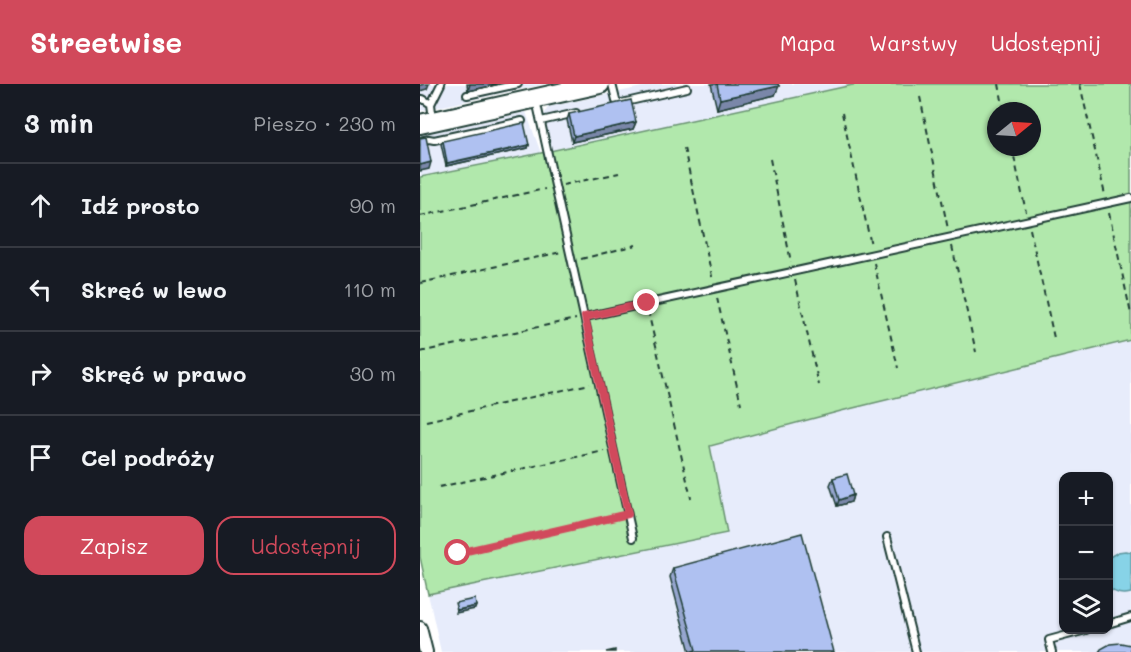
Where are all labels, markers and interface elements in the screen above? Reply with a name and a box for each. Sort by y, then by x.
text: Streetwise [30,24,182,60]
text: Mapa [780,29,836,56]
text: Warstwy [869,29,958,56]
text: Udostępnij [991,29,1101,56]
north arrow [987,102,1041,156]
text: 3 min [24,106,93,140]
text: Pieszo · 230 m [254,110,396,136]
icon: ahead [24,189,57,222]
text: Idź prosto [81,191,199,220]
text: 90 m [350,192,396,218]
icon: left [24,273,57,306]
text: Skręć w lewo [81,275,227,304]
text: 110 m [343,276,396,302]
route end [633,289,659,315]
icon: right [24,357,57,390]
text: Skręć w prawo [81,359,246,388]
text: 30 m [350,360,396,386]
icon: arrive [24,441,57,474]
text: Cel podróży [81,443,215,472]
map controls [1059,472,1113,634]
button: + [1059,472,1113,526]
button: Zapisz [24,516,204,575]
button: Udostępnij [216,516,396,575]
button: − [1059,526,1113,580]
route start [444,539,470,565]
button: layers [1059,580,1113,634]

